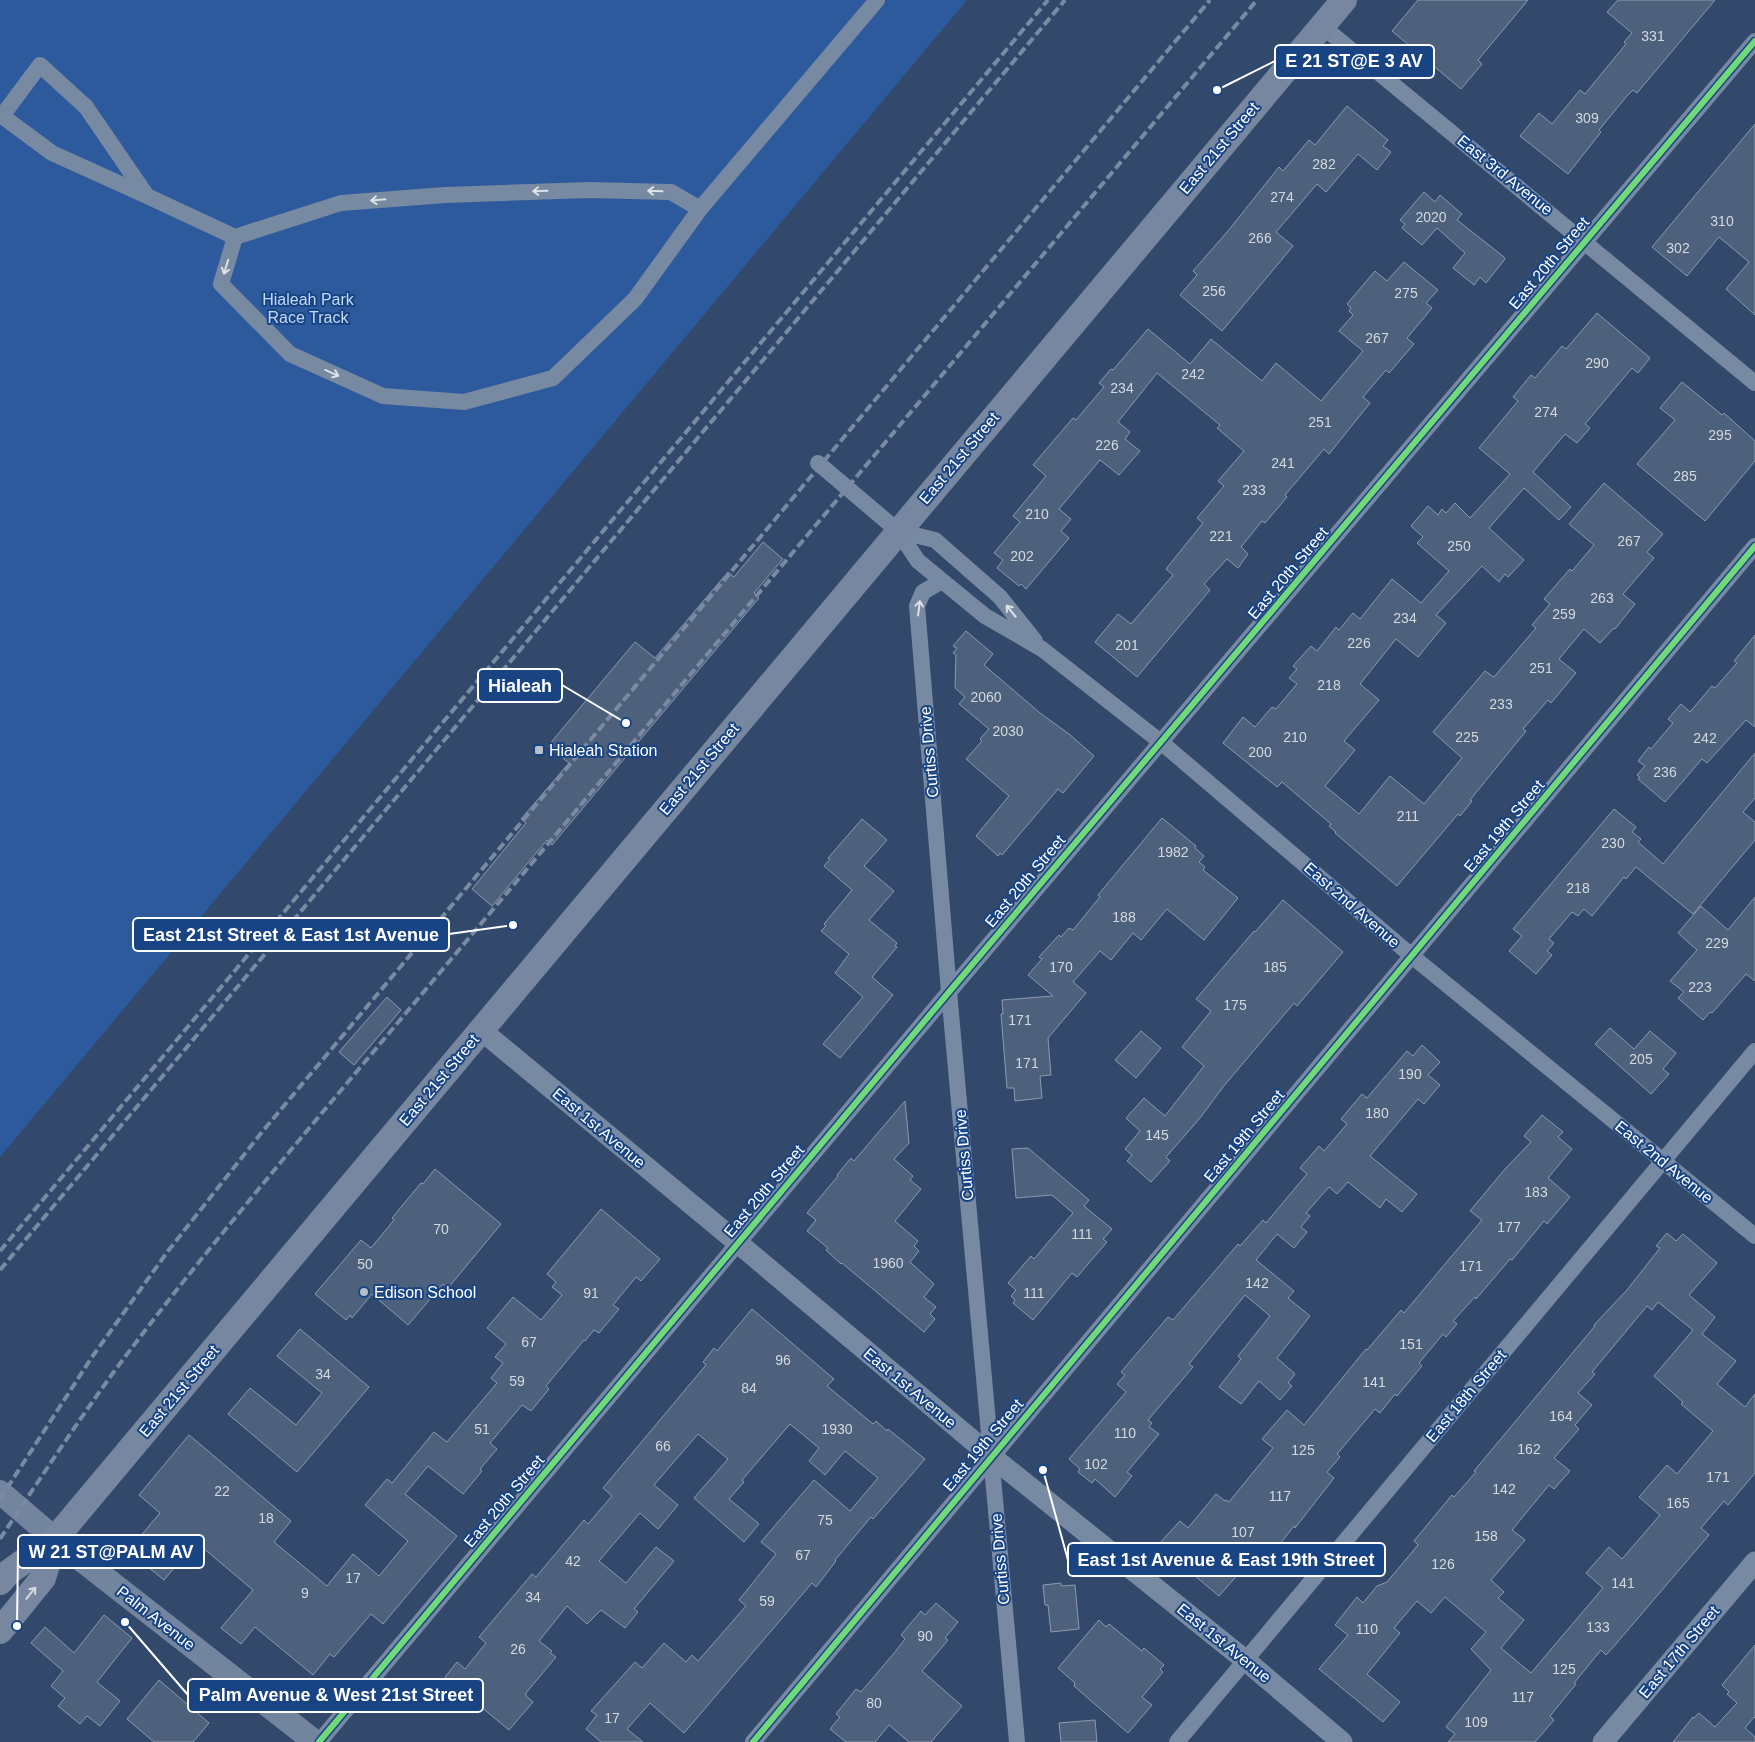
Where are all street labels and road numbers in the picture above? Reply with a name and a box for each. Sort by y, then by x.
street label: East 21st Street [1176,99,1262,197]
street label: East 3rd Avenue [1454,132,1556,219]
street label: East 20th Street [1506,213,1593,312]
street label: East 21st Street [916,409,1002,507]
street label: East 20th Street [1245,523,1332,622]
street label: Curtiss Drive [917,706,941,798]
street label: East 21st Street [656,720,742,818]
street label: East 19th Street [1461,776,1548,875]
street label: East 20th Street [982,831,1069,930]
street label: East 2nd Avenue [1301,859,1403,951]
street label: East 21st Street [396,1031,482,1129]
street label: East 1st Avenue [549,1084,649,1172]
street label: East 19th Street [1201,1086,1288,1185]
street label: Curtiss Drive [952,1109,976,1201]
street label: East 2nd Avenue [1612,1117,1716,1207]
street label: East 20th Street [721,1141,808,1240]
street label: East 21st Street [136,1342,222,1440]
street label: East 1st Avenue [860,1344,960,1432]
street label: East 18th Street [1423,1346,1510,1445]
street label: East 19th Street [940,1395,1027,1494]
street label: East 20th Street [461,1451,548,1550]
street label: Curtiss Drive [988,1513,1012,1605]
street label: Palm Avenue [114,1582,198,1654]
street label: East 1st Avenue [1174,1600,1274,1686]
street label: East 17th Street [1636,1602,1723,1701]

